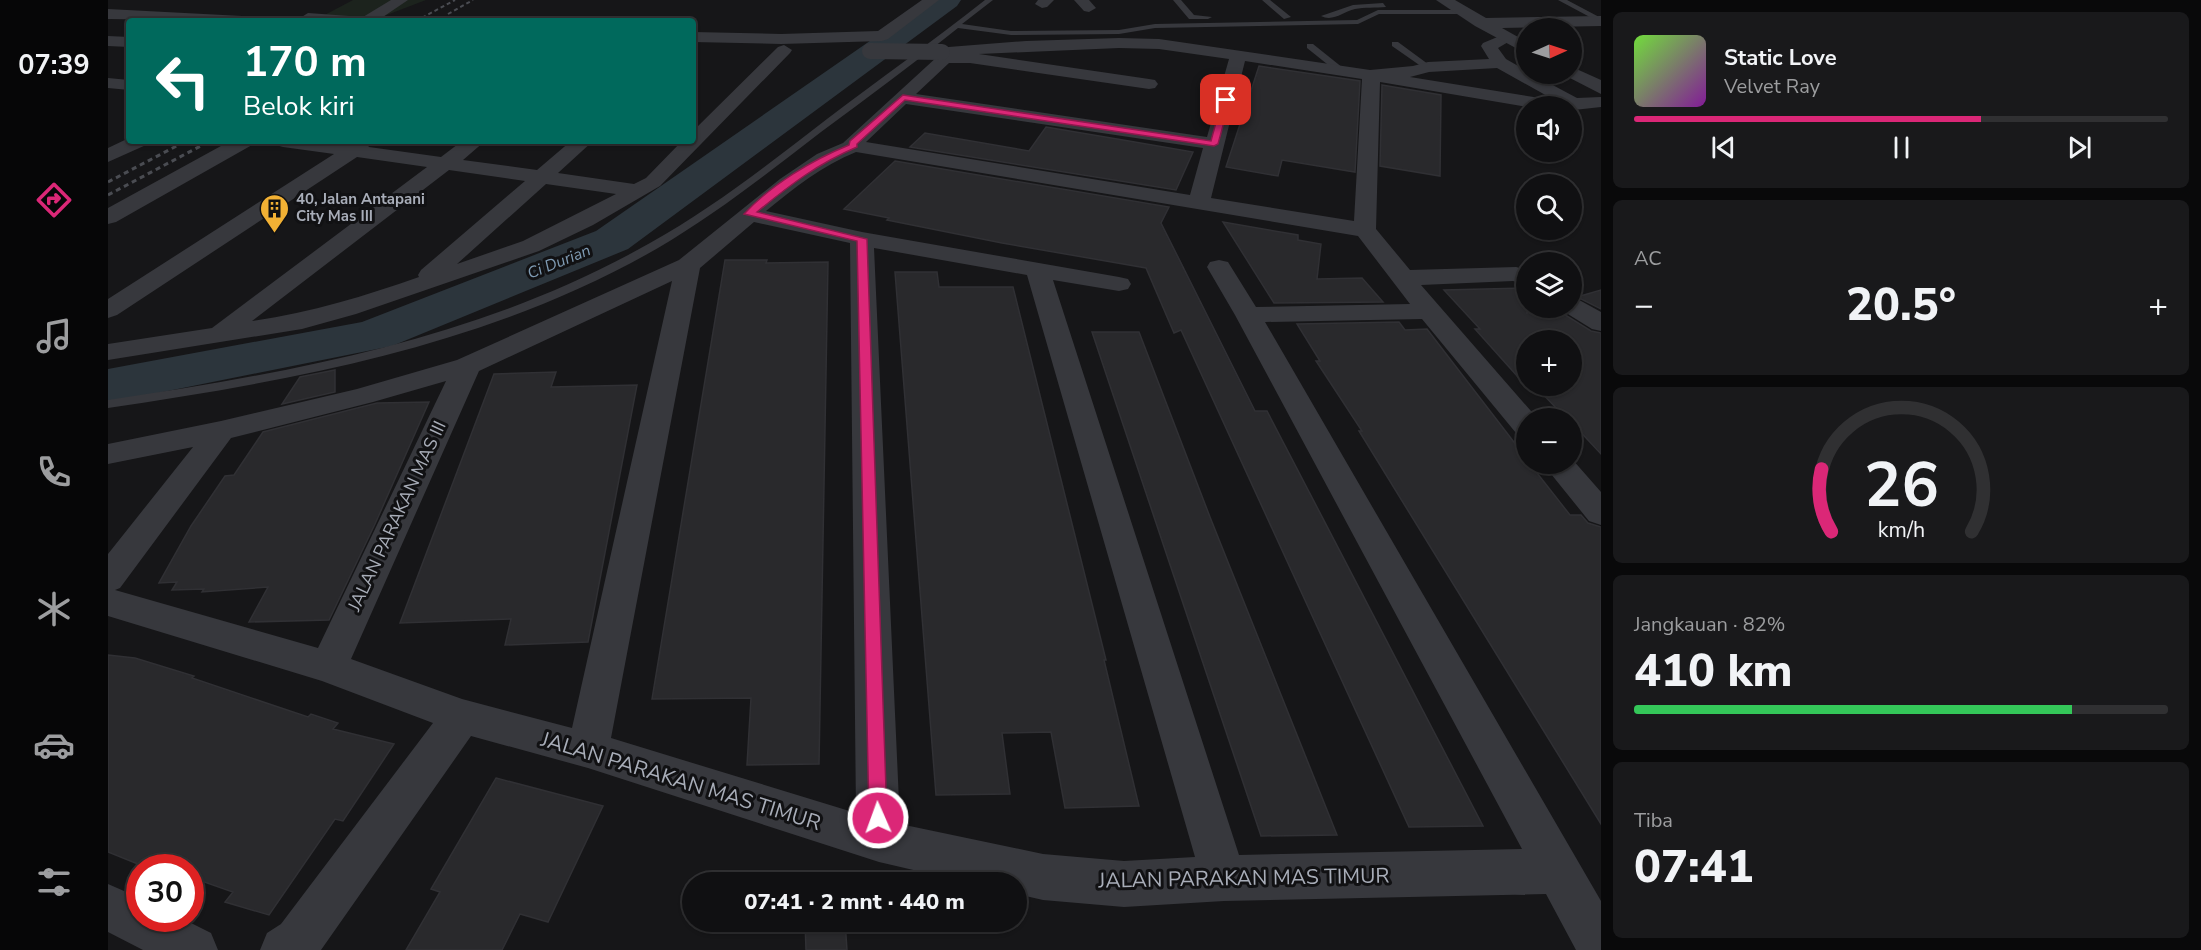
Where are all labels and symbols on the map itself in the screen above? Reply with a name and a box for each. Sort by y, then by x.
north arrow [1516,18,1582,84]
pin [1200,74,1251,125]
place label: 40, Jalan Antapani City Mas III [296,189,425,226]
building icon: 40, Jalan Antapani City Mas III [259,192,291,234]
water label: Ci Durian [524,239,594,285]
street label: JALAN PARAKAN MAS III [342,417,452,616]
street label: JALAN PARAKAN MAS TIMUR [537,725,824,837]
position arrow [846,786,910,850]
speed limit sign: 30 [126,854,204,932]
street label: JALAN PARAKAN MAS TIMUR [1097,861,1390,895]

